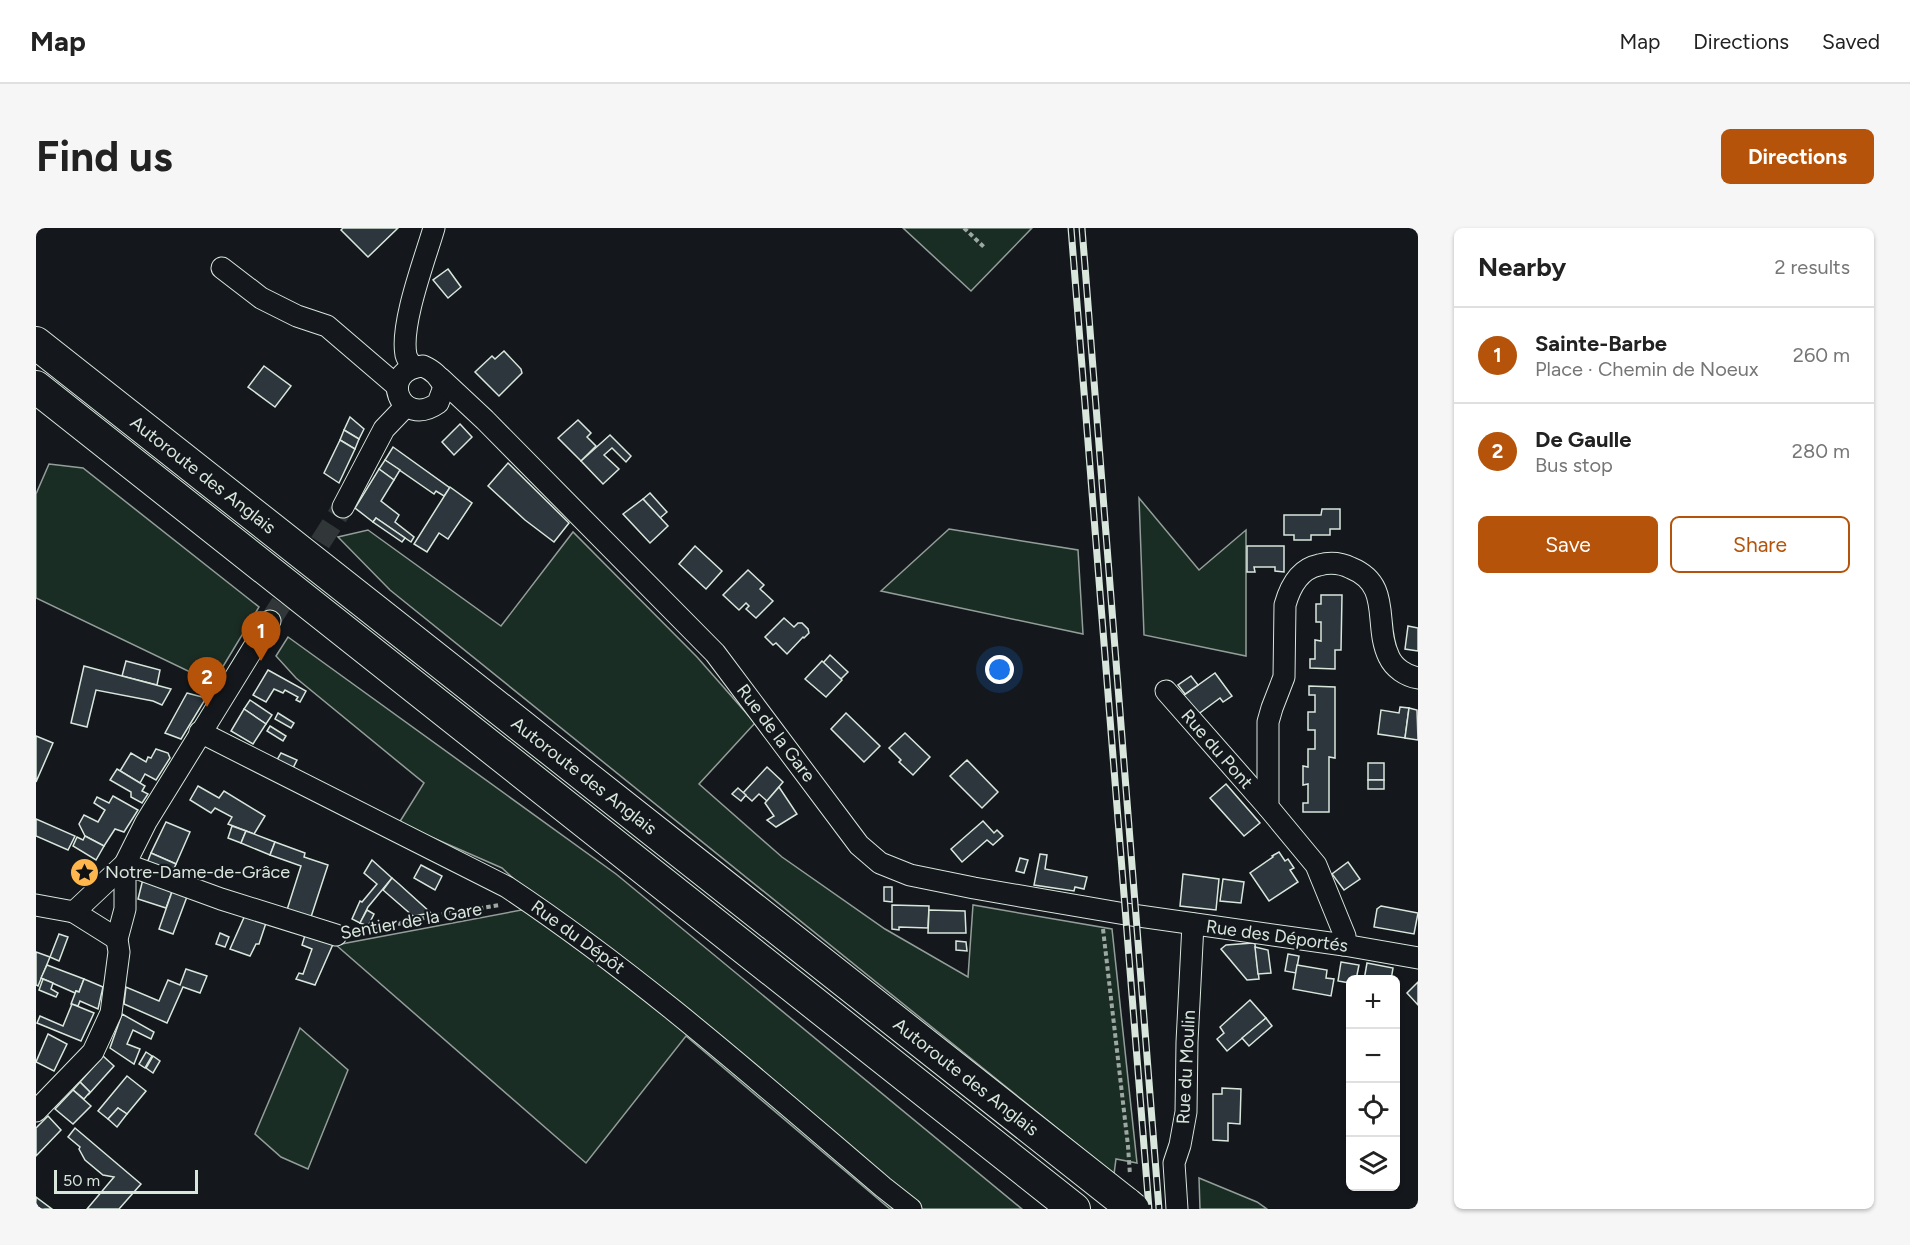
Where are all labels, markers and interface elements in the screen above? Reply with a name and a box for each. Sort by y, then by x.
text: Map [30,24,86,58]
text: Map [1619,29,1660,54]
text: Directions [1693,29,1789,54]
text: Saved [1822,29,1880,54]
button: Directions [1721,129,1874,184]
text: Find us [36,131,173,182]
text: Nearby [1478,251,1566,283]
text: 2 results [1774,255,1850,279]
text: Sainte-Barbe [1535,330,1667,357]
text: 1 [1493,343,1502,367]
text: 260 m [1793,343,1850,367]
text: Place · Chemin de Noeux [1535,357,1758,381]
street label: Autoroute des Anglais [126,411,280,539]
text: De Gaulle [1535,426,1631,453]
text: 2 [1492,439,1503,463]
text: 280 m [1792,439,1850,463]
text: Bus stop [1535,453,1613,477]
button: Save [1478,516,1658,573]
button: Share [1670,516,1850,573]
pin: 1 [242,612,280,661]
your location [985,655,1014,684]
pin: 2 [188,658,226,707]
street label: Rue de la Gare [732,680,820,786]
street label: Rue du Pont [1177,705,1258,793]
street label: Autoroute des Anglais [507,712,661,840]
place icon: Notre-Dame-de-Grâce [68,856,100,888]
place label: Notre-Dame-de-Grâce [105,861,290,883]
street label: Rue du Dépôt [527,896,629,979]
street label: Sentier de la Gare [338,898,484,944]
street label: Rue des Déportés [1205,915,1349,957]
map controls [1346,975,1400,1191]
button: + [1346,975,1400,1029]
street label: Rue du Moulin [1172,1009,1200,1125]
street label: Autoroute des Anglais [889,1013,1043,1141]
button: − [1346,1029,1400,1083]
button: locate [1346,1083,1400,1137]
button: layers [1346,1137,1400,1191]
scale bar [54,1167,198,1194]
text: 50 m [63,1171,100,1190]

